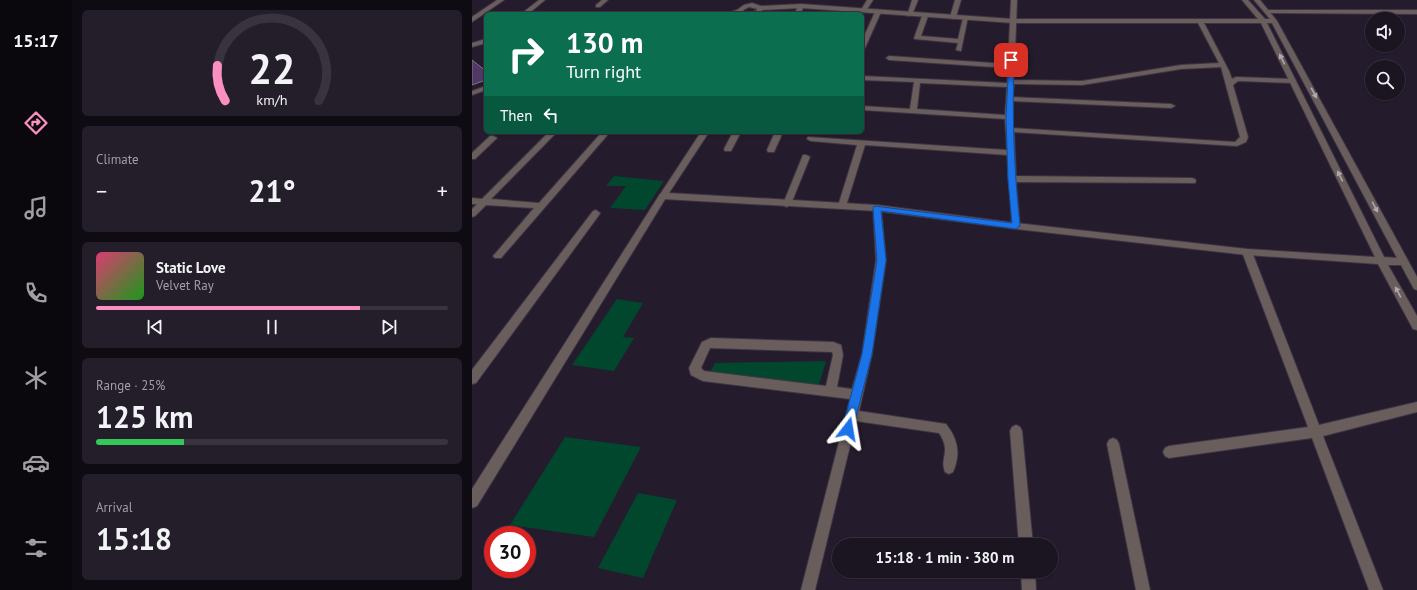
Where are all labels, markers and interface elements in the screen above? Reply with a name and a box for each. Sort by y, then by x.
map controls [1365,12,1405,100]
button: sound [1365,12,1405,52]
text: 130 m [566,24,643,61]
icon: right [500,28,552,80]
text: 15:17 [13,29,59,52]
text: 22 [248,42,296,95]
pin [994,43,1028,77]
icon: arrive [1000,49,1022,71]
one-way arrow [1279,54,1285,65]
text: Turn right [566,60,641,83]
button: search [1365,60,1405,100]
one-way arrow [1310,87,1317,98]
text: km/h [256,90,288,109]
icon: left [540,104,562,126]
text: Then [500,106,532,125]
icon: directions [22,109,50,137]
text: Climate [96,151,139,168]
one-way arrow [1337,170,1343,181]
text: 21° [248,171,296,210]
text: − [96,177,107,205]
text: + [437,177,448,205]
icon: music [22,194,50,222]
one-way arrow [1371,202,1378,213]
text: Static Love [156,258,226,277]
text: Velvet Ray [156,277,214,294]
icon: phone [22,279,50,307]
one-way arrow [1395,286,1402,297]
icon: previous [144,316,166,338]
icon: pause [261,316,283,338]
icon: next [378,316,400,338]
icon: climate [22,364,50,392]
text: Range · 25% [96,377,165,394]
text: 125 km [96,397,194,436]
position arrow [827,408,869,450]
icon: car [22,449,50,477]
text: Arrival [96,499,132,516]
text: 15:18 [96,519,172,558]
speed limit sign: 30 [484,526,536,578]
icon: filters [22,534,50,562]
text: 15:18 · 1 min · 380 m [876,548,1014,567]

